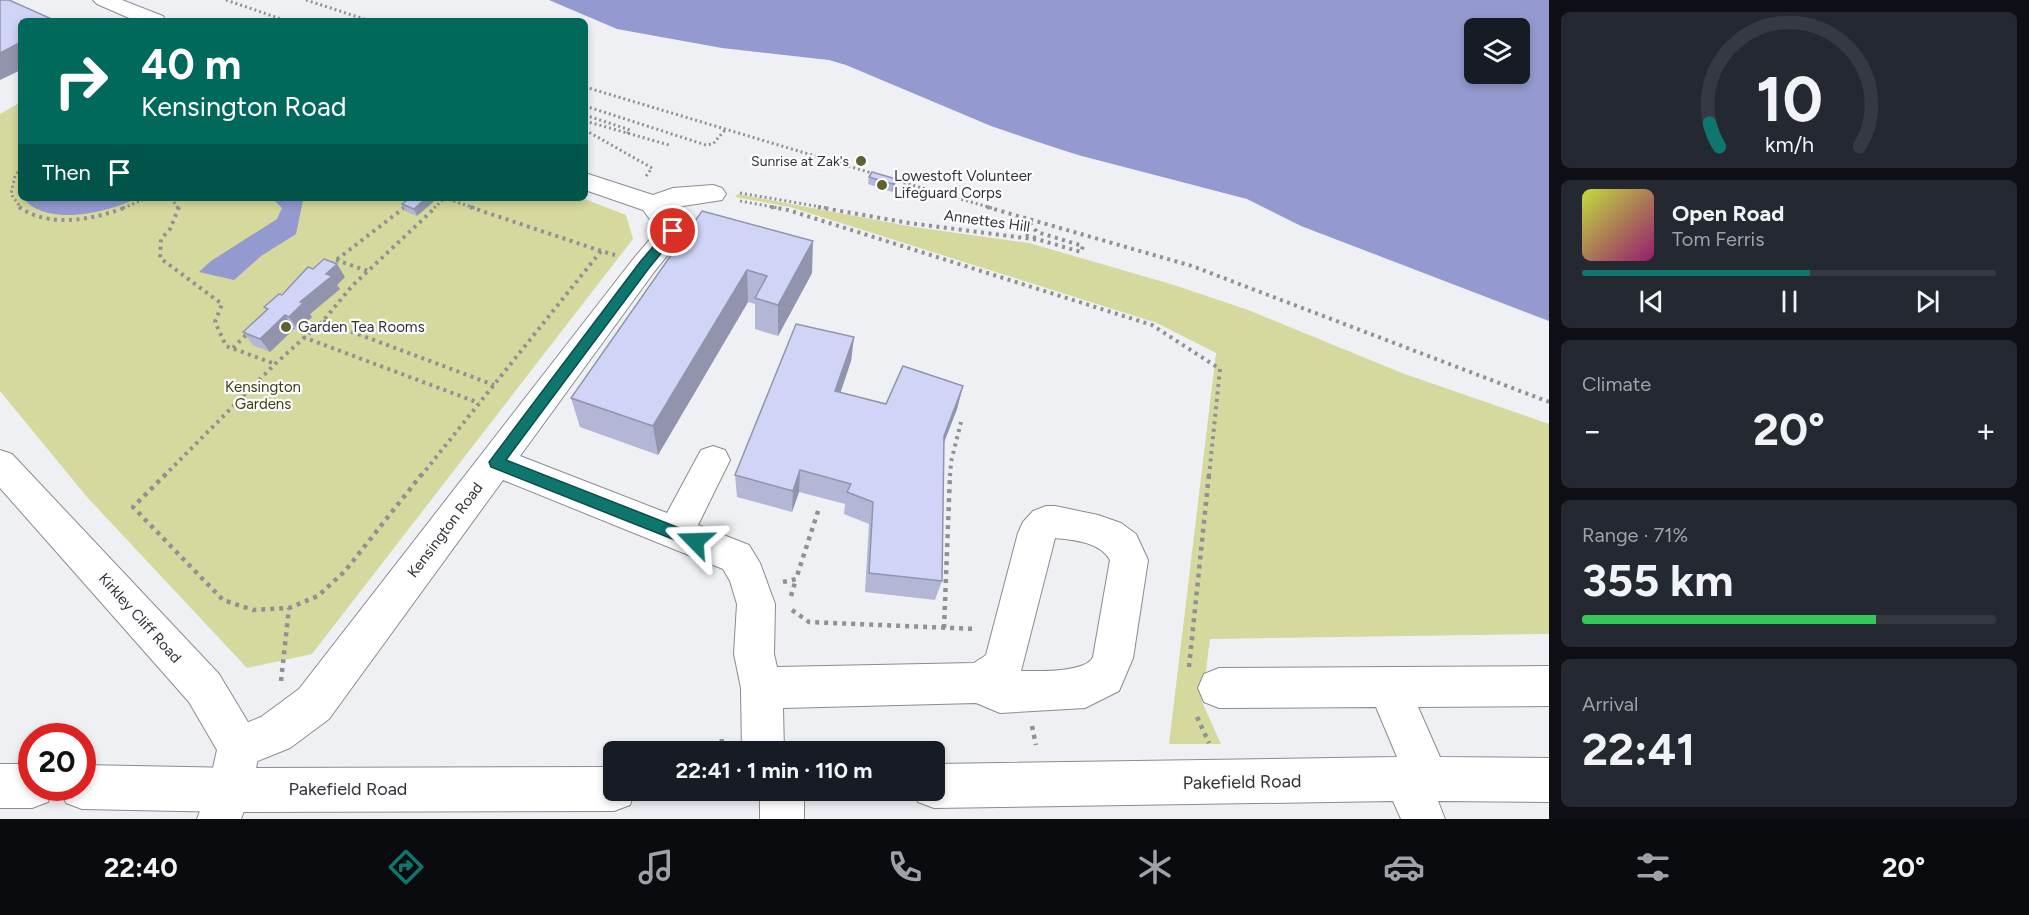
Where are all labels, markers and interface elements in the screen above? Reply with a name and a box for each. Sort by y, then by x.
map controls [1464,18,1530,84]
button: layers [1464,18,1530,84]
text: 40 m [141,39,241,90]
icon: right [42,42,120,120]
text: 10 [1756,62,1822,137]
text: Kensington Road [141,90,347,123]
text: km/h [1765,132,1813,157]
place label: Sunrise at Zak's [751,153,849,170]
marker: Sunrise at Zak's [854,154,868,168]
icon: arrive [103,156,136,189]
text: Then [42,159,91,186]
place label: Lowestoft Volunteer Lifeguard Corps [894,167,1032,202]
marker: Lowestoft Volunteer Lifeguard Corps [875,178,889,192]
text: Open Road [1672,200,1784,227]
pin [647,205,698,256]
street label: Annettes Hill [943,206,1031,236]
icon: arrive [656,214,689,247]
text: Tom Ferris [1672,227,1765,251]
icon: previous [1635,285,1668,318]
icon: pause [1773,285,1806,318]
icon: next [1911,285,1944,318]
place label: Garden Tea Rooms [298,318,425,336]
marker: Garden Tea Rooms [279,320,293,334]
text: Climate [1582,372,1651,396]
park label: Kensington Gardens [225,378,301,413]
text: 20° [1753,402,1825,456]
text: − [1582,411,1603,450]
text: + [1975,411,1996,450]
street label: Kensington Road [403,479,487,581]
position arrow [663,509,727,573]
text: Range · 71% [1582,523,1688,547]
text: 355 km [1582,553,1733,607]
street label: Kirkley Cliff Road [95,569,185,667]
text: Arrival [1582,692,1638,716]
text: 22:41 [1582,722,1695,776]
speed limit sign: 20 [18,723,96,801]
text: 22:41 · 1 min · 110 m [676,757,872,784]
street label: Pakefield Road [1182,770,1302,794]
street label: Pakefield Road [289,778,407,800]
icon: directions [385,846,427,888]
icon: music [635,846,677,888]
icon: phone [884,846,926,888]
icon: climate [1134,846,1176,888]
icon: car [1383,846,1425,888]
icon: filters [1632,846,1674,888]
text: 22:40 [104,851,178,884]
text: 20° [1882,851,1925,884]

